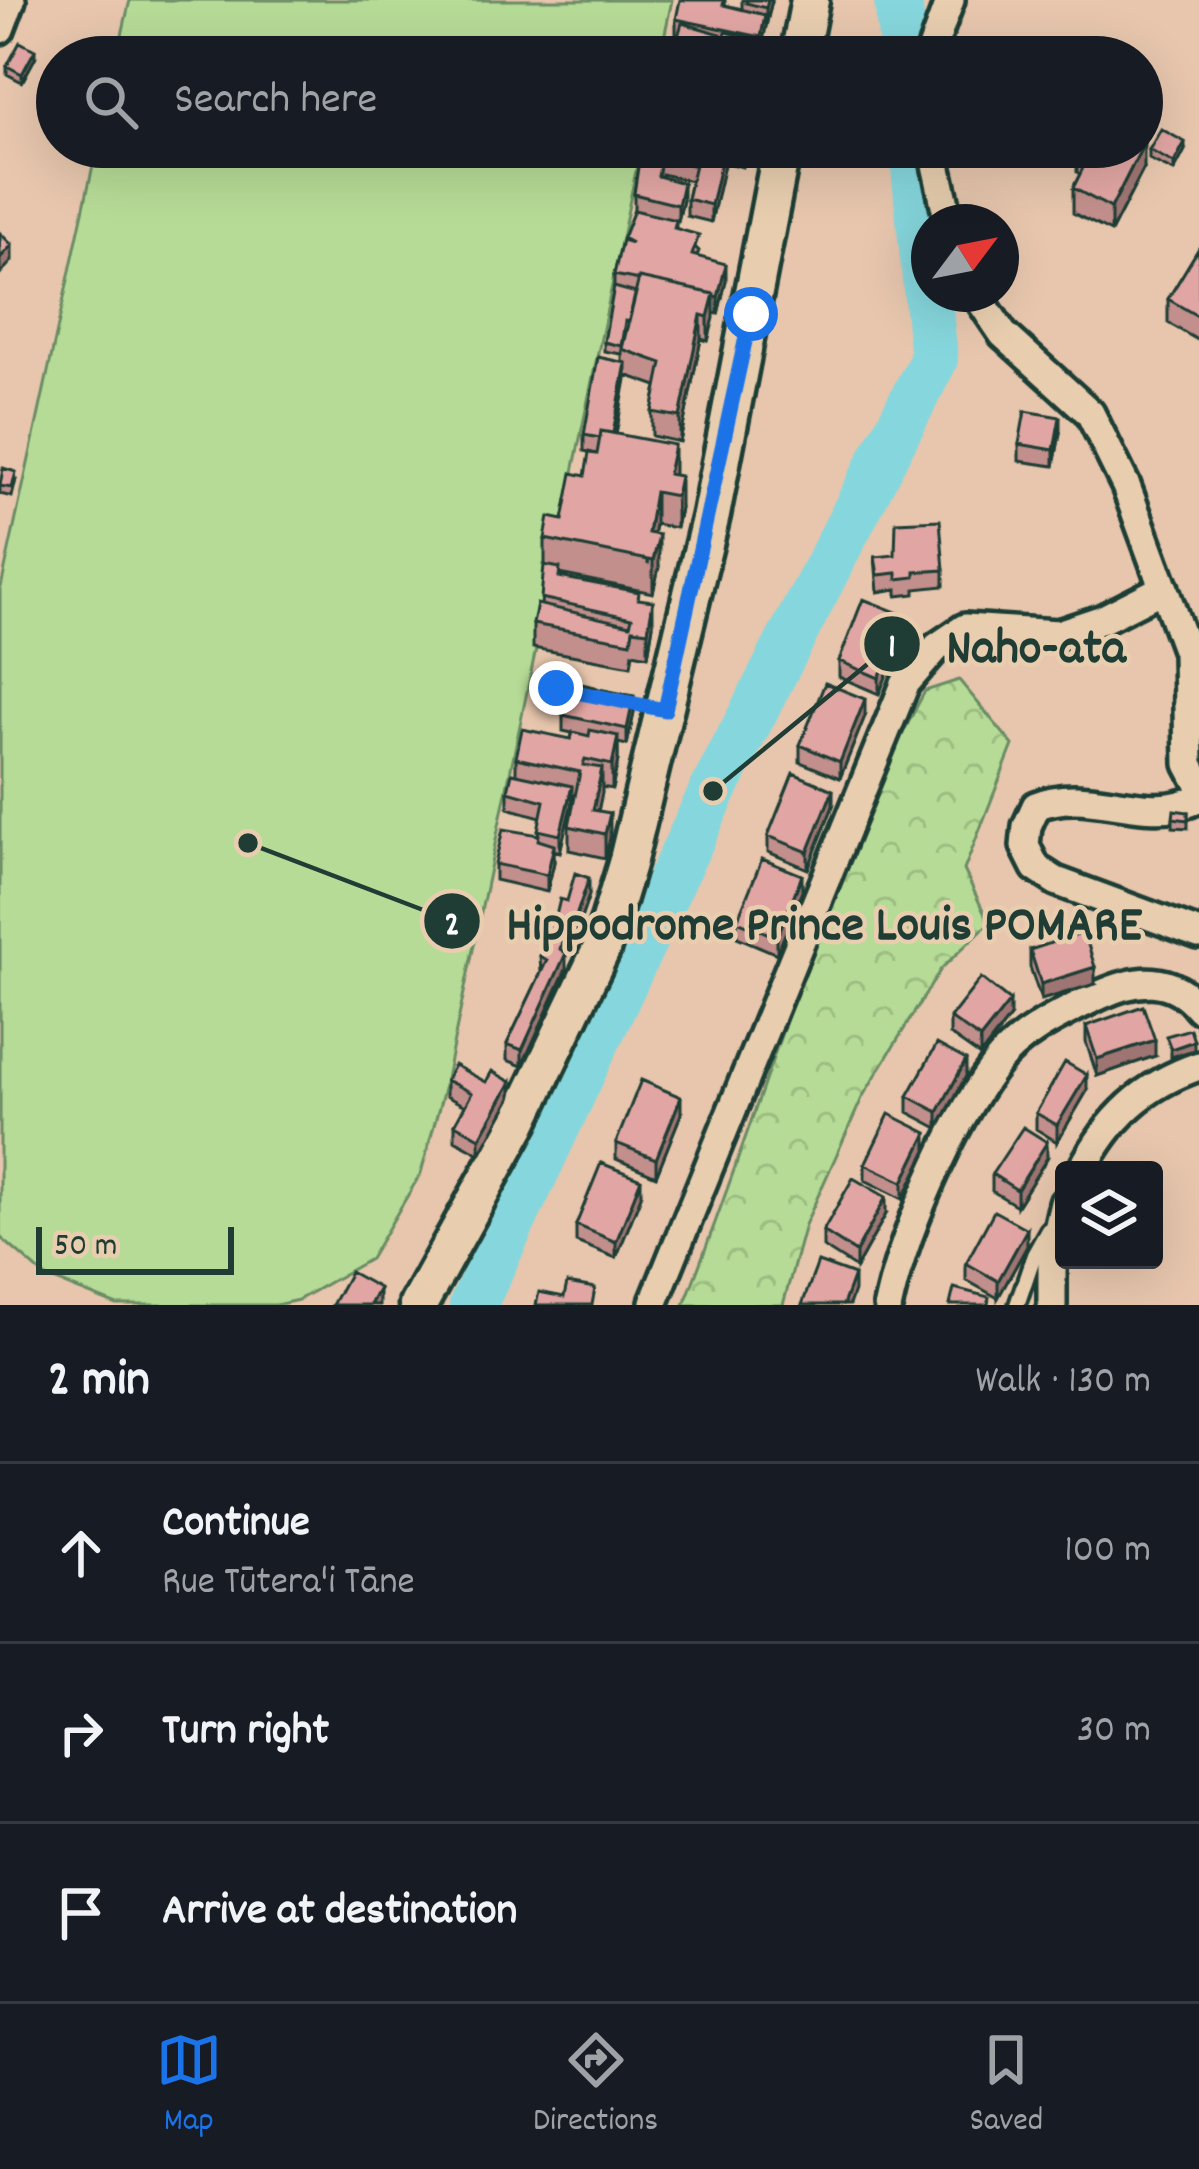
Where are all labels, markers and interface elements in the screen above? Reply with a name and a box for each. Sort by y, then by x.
search box [36,36,1163,168]
icon: search [78,69,144,135]
text: Search here [174,70,377,134]
north arrow [911,204,1019,312]
route start [724,287,778,341]
callout: Naho-ata [862,600,1149,687]
text: Naho-ata [946,616,1128,688]
text: 1 [888,623,896,675]
route end [529,661,583,715]
callout: Hippodrome Prince Louis POMARE [422,878,1166,965]
text: Hippodrome Prince Louis POMARE [506,893,1143,965]
text: 2 [444,901,460,953]
map controls [1055,1161,1163,1269]
button: layers [1055,1161,1163,1269]
scale bar [36,1221,234,1274]
text: 50 m [54,1224,118,1271]
text: 2 min [48,1347,150,1419]
text: Walk · 130 m [975,1356,1151,1411]
text: Continue [162,1493,310,1557]
icon: ahead [48,1520,114,1586]
text: 100 m [1064,1525,1151,1580]
text: Rue Tūtera'i Tāne [162,1557,415,1612]
icon: right [48,1700,114,1766]
text: Turn right [162,1701,329,1765]
text: 30 m [1077,1705,1151,1760]
icon: arrive [48,1880,114,1946]
text: Arrive at destination [162,1881,517,1945]
tab: Map [156,2027,222,2146]
tab: Directions [533,2027,658,2146]
tab: Saved [970,2027,1043,2146]

